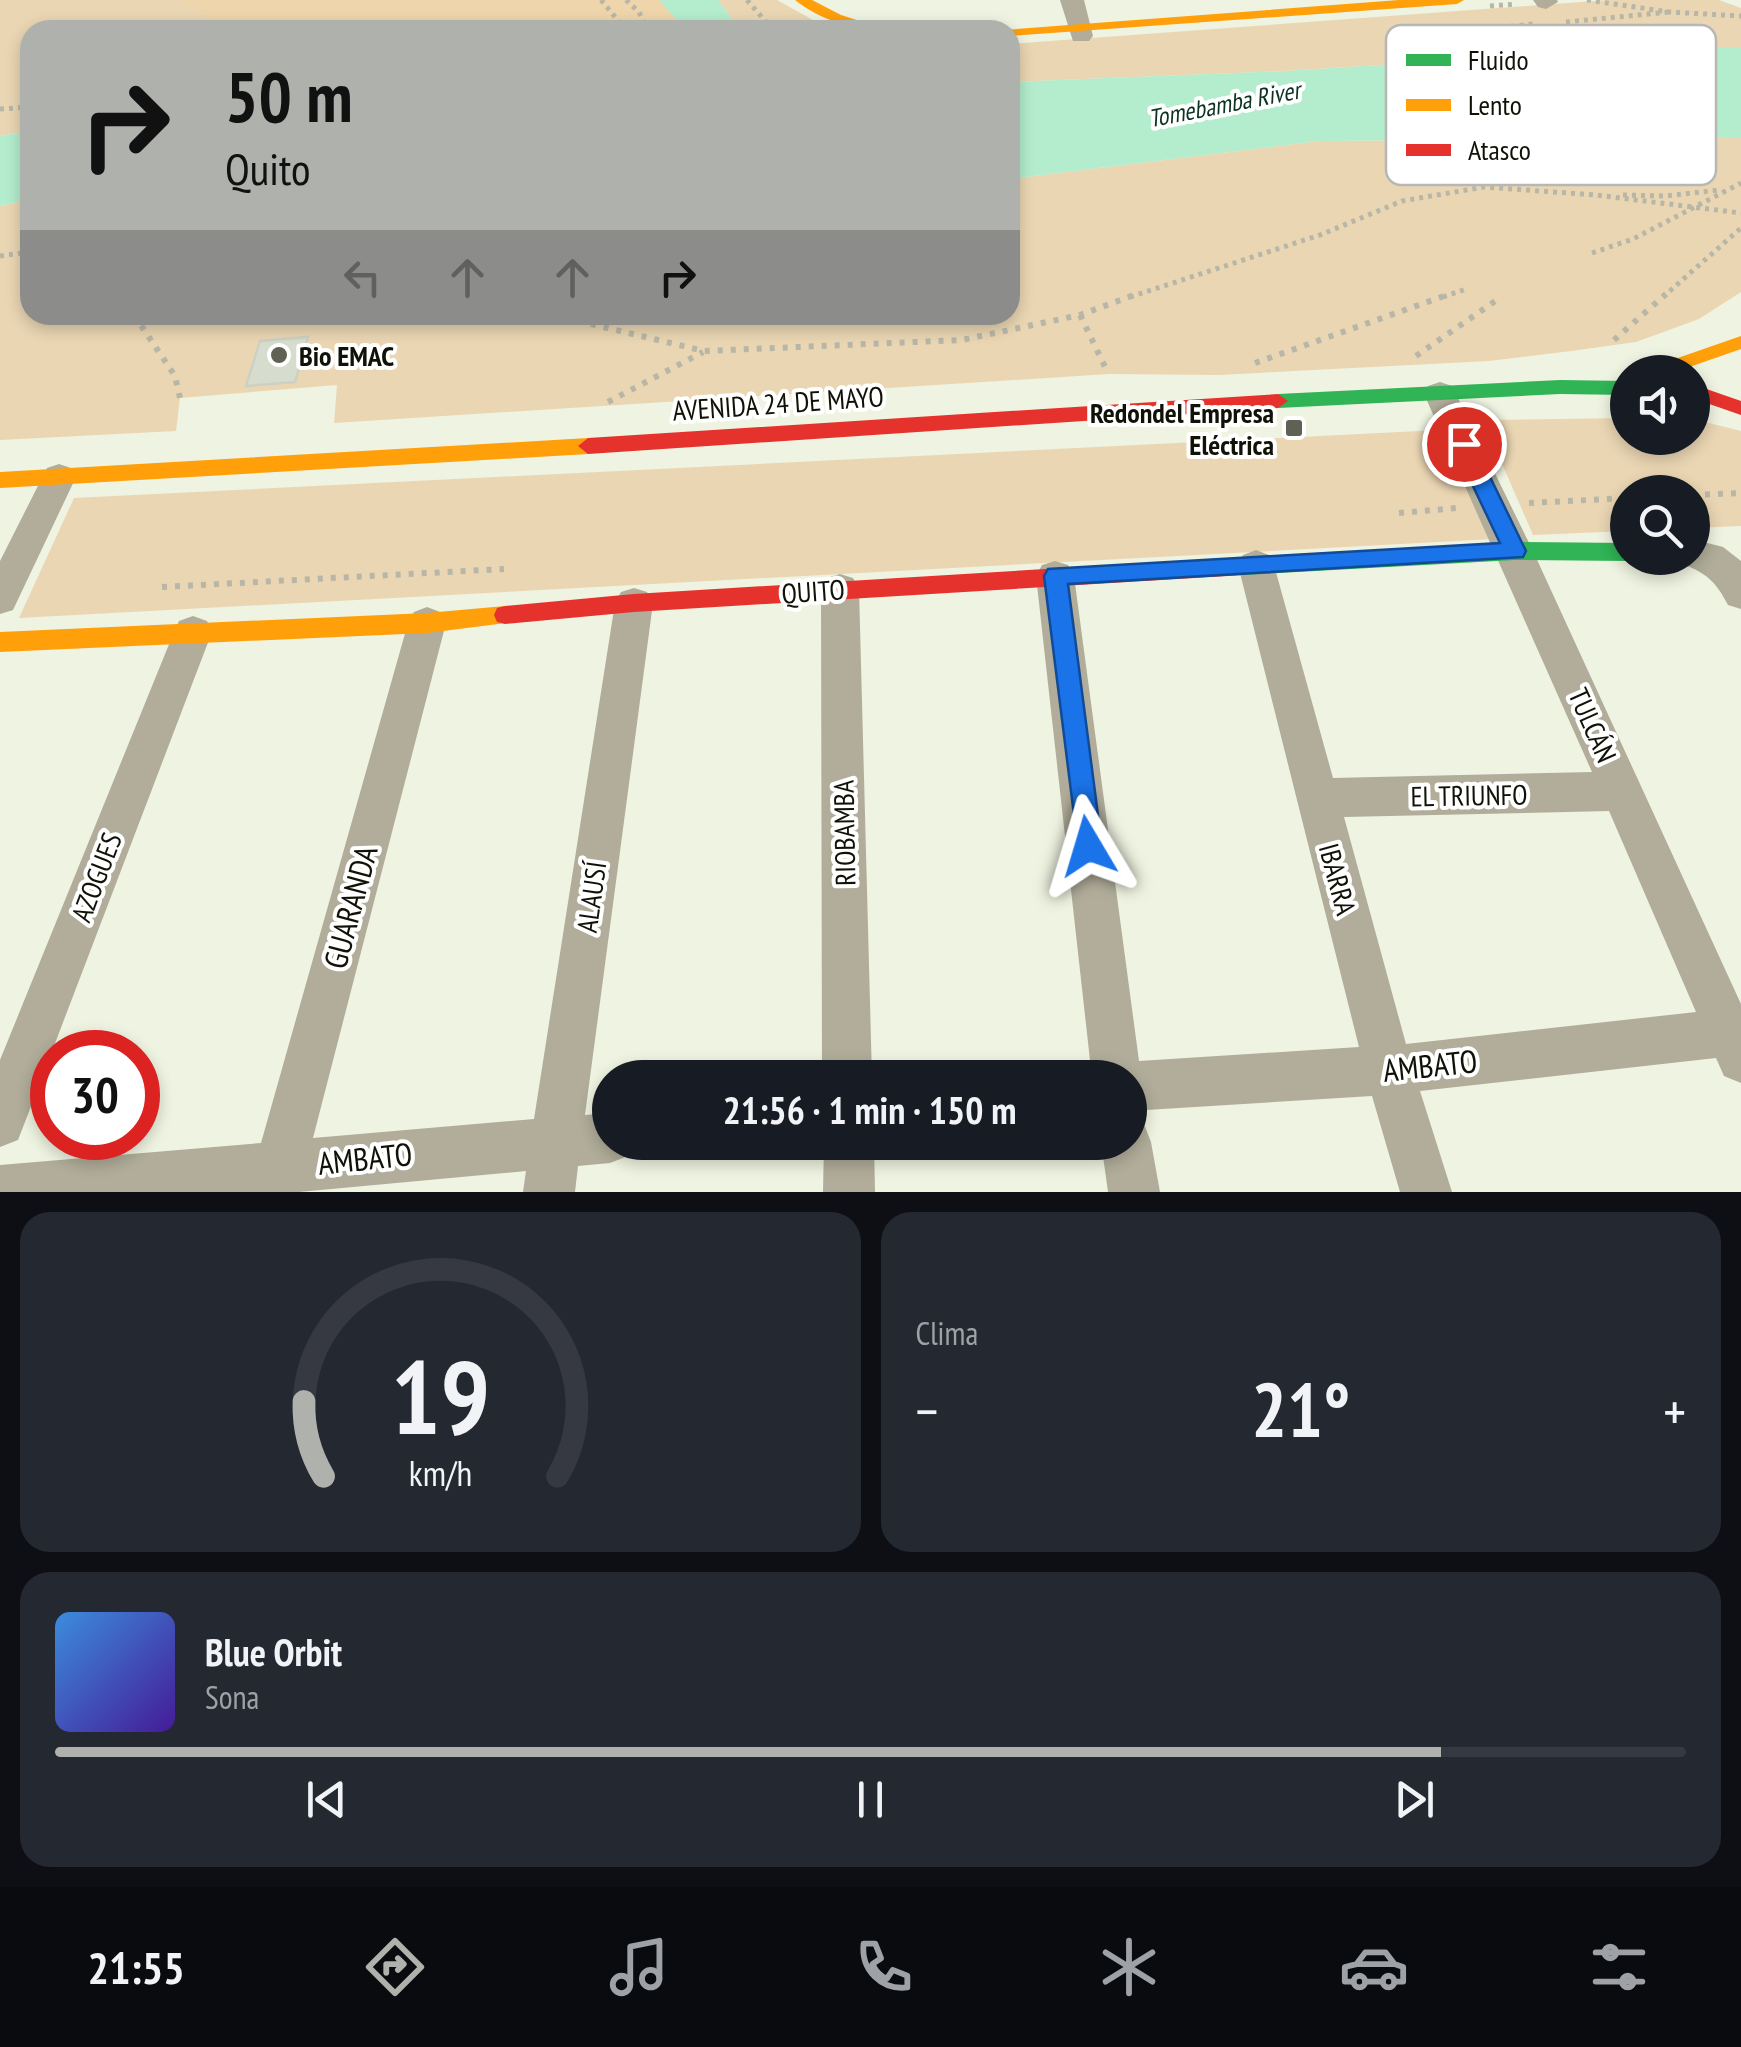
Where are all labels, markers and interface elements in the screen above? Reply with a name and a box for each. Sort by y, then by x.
legend [1386,25,1716,185]
text: Fluido [1468,41,1529,78]
text: 50 m [225,51,353,141]
icon: right [60,60,190,190]
water label: Tomebamba River [1146,73,1306,134]
text: Lento [1468,86,1522,123]
text: Atasco [1468,131,1531,168]
text: Quito [225,139,310,197]
icon: left [335,250,390,305]
icon: ahead [440,250,495,305]
icon: ahead [545,250,600,305]
icon: right [650,250,705,305]
place label: Bio EMAC [299,337,394,374]
marker: Bio EMAC [268,344,290,366]
map controls [1610,355,1710,575]
button: sound [1610,355,1710,455]
street label: AVENIDA 24 DE MAYO [671,377,885,429]
place label: Redondel Empresa Eléctrica [1090,394,1274,463]
pin [1422,402,1507,487]
marker: Redondel Empresa Eléctrica [1283,417,1305,439]
icon: arrive [1437,417,1492,472]
button: search [1610,475,1710,575]
street label: QUITO [780,570,846,612]
street label: TULCÁN [1560,682,1626,768]
street label: EL TRIUNFO [1410,775,1528,815]
street label: RIOBAMBA [825,779,863,886]
position arrow [1036,794,1140,898]
street label: AZOGUES [62,827,130,927]
street label: IBARRA [1311,839,1365,920]
street label: GUARANDA [313,841,387,973]
street label: ALAUSÍ [568,859,614,935]
speed limit sign: 30 [30,1030,160,1160]
street label: AMBATO [1381,1039,1479,1091]
text: 21:56 · 1 min · 150 m [723,1085,1016,1134]
street label: AMBATO [316,1132,414,1184]
text: Clima [916,1312,978,1354]
text: 19 [391,1328,490,1463]
text: 21° [1251,1361,1350,1458]
text: − [916,1375,938,1446]
text: + [1663,1375,1686,1446]
text: km/h [409,1450,472,1496]
text: Blue Orbit [205,1627,342,1676]
text: Sona [205,1676,259,1718]
icon: previous [299,1772,354,1827]
icon: pause [843,1772,898,1827]
icon: next [1387,1772,1442,1827]
icon: directions [360,1932,430,2002]
icon: music [604,1932,674,2002]
icon: phone [849,1932,919,2002]
icon: climate [1094,1932,1164,2002]
icon: car [1339,1932,1409,2002]
icon: filters [1584,1932,1654,2002]
text: 21:55 [87,1938,185,1996]

